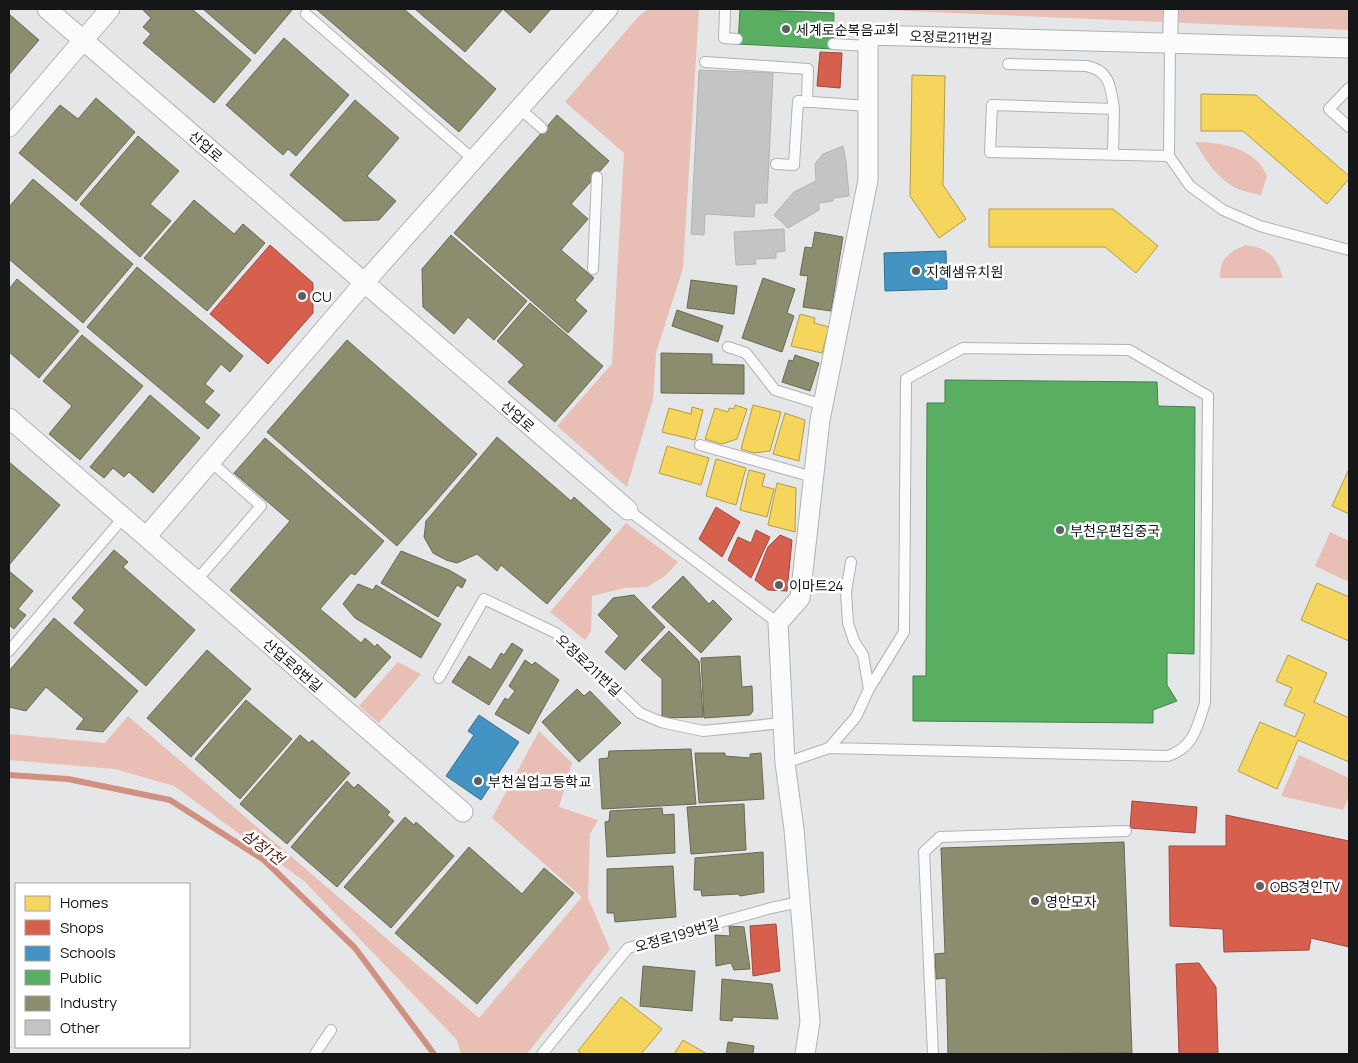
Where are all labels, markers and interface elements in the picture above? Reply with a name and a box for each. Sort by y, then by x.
place label: 세계로순복음교회 [796,20,899,39]
marker: 세계로순복음교회 [780,23,792,35]
street label: 오정로211번길 [909,26,993,48]
street label: 산업로 [185,126,227,166]
place label: 지혜샘유치원 [926,262,1003,281]
marker: 지혜샘유치원 [910,265,922,277]
place label: CU [312,287,332,306]
marker: CU [296,290,308,302]
street label: 산업로 [497,396,539,436]
place label: 부천우편집중국 [1070,521,1160,540]
marker: 부천우편집중국 [1054,524,1066,536]
place label: 이마트24 [789,576,844,595]
marker: 이마트24 [773,579,785,591]
street label: 오정로211번길 [552,630,626,700]
street label: 산업로8번길 [259,634,327,696]
place label: 부천실업고등학교 [488,772,591,791]
marker: 부천실업고등학교 [472,775,484,787]
water label: 삼정1천 [238,824,290,871]
place label: OBS경인TV [1270,877,1340,896]
marker: OBS경인TV [1254,880,1266,892]
legend [15,883,190,1048]
text: Homes [60,892,109,913]
place label: 영안모자 [1045,892,1097,911]
marker: 영안모자 [1029,895,1041,907]
street label: 오정로199번길 [632,914,722,956]
text: Shops [60,917,104,938]
text: Schools [60,942,116,963]
text: Public [60,967,102,988]
text: Industry [60,992,117,1013]
text: Other [60,1017,101,1038]

